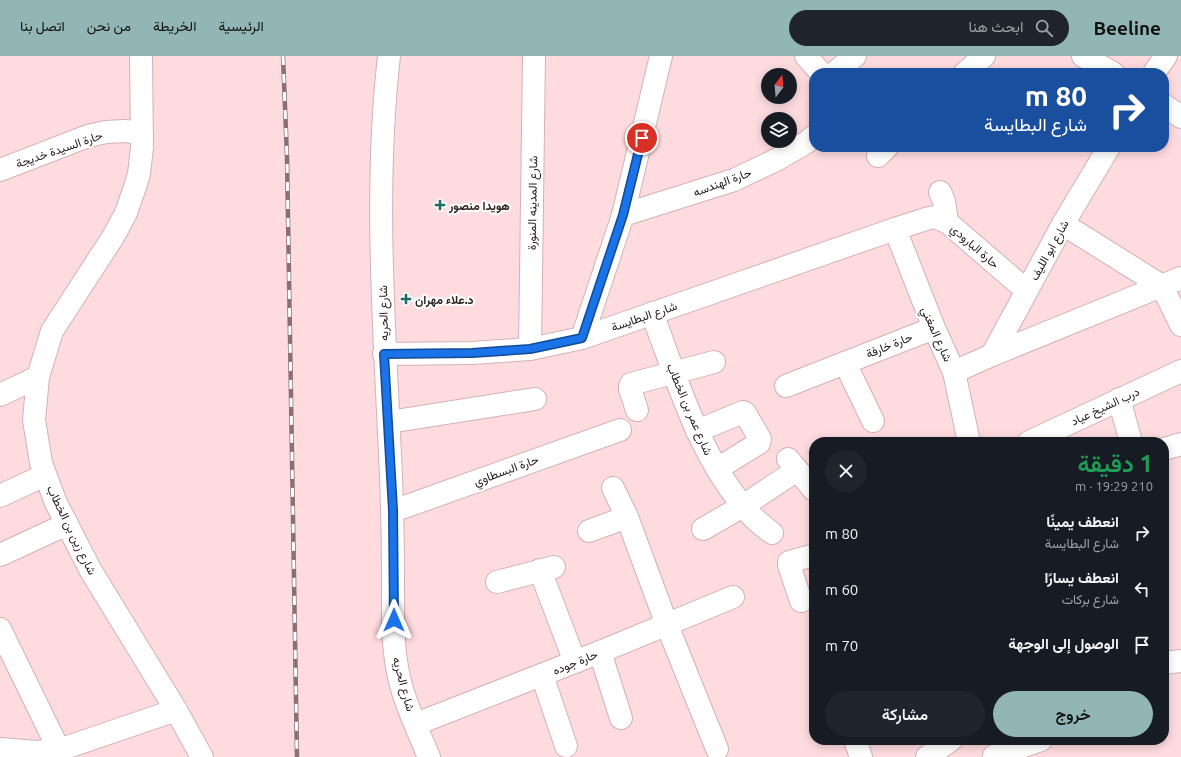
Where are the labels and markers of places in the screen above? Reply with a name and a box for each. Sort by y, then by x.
pin [625,121,659,155]
marker: هويدا منصور [434,199,446,211]
place label: هويدا منصور [448,199,510,214]
marker: د.علاء مهران [400,293,412,305]
place label: د.علاء مهران [415,293,474,308]

